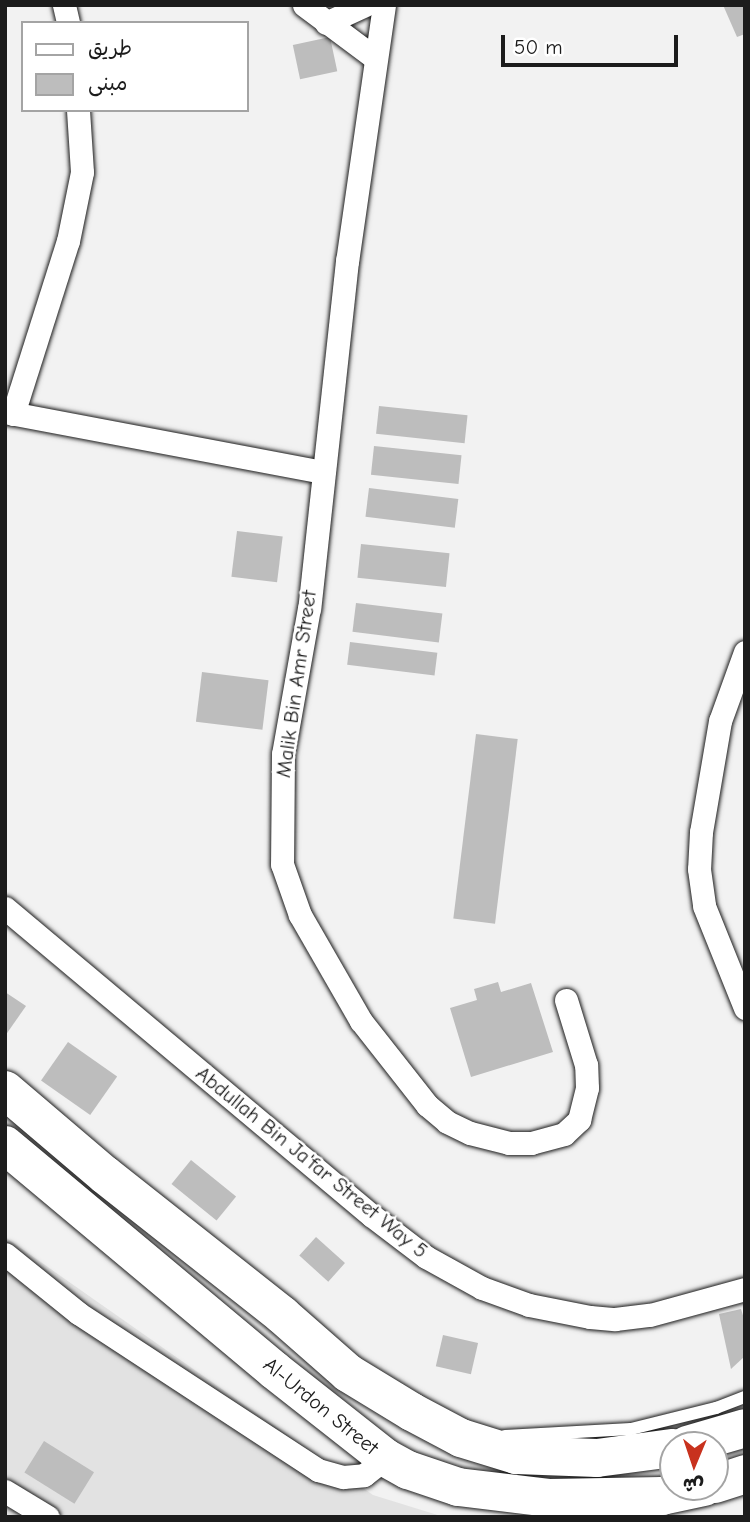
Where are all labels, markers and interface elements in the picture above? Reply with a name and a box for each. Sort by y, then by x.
legend [21,21,248,112]
scale bar [505,21,682,65]
text: 50 m [514,35,563,59]
text: طريق [88,36,132,60]
text: مبنى [88,71,127,95]
street label: Malik Bin Amr Street [270,589,322,779]
street label: Abdullah Bin Ja'far Street Way 5 [191,1061,433,1263]
street label: Al-Urdon Street [258,1352,384,1460]
north arrow [659,1431,729,1501]
text: ش [683,1474,704,1496]

